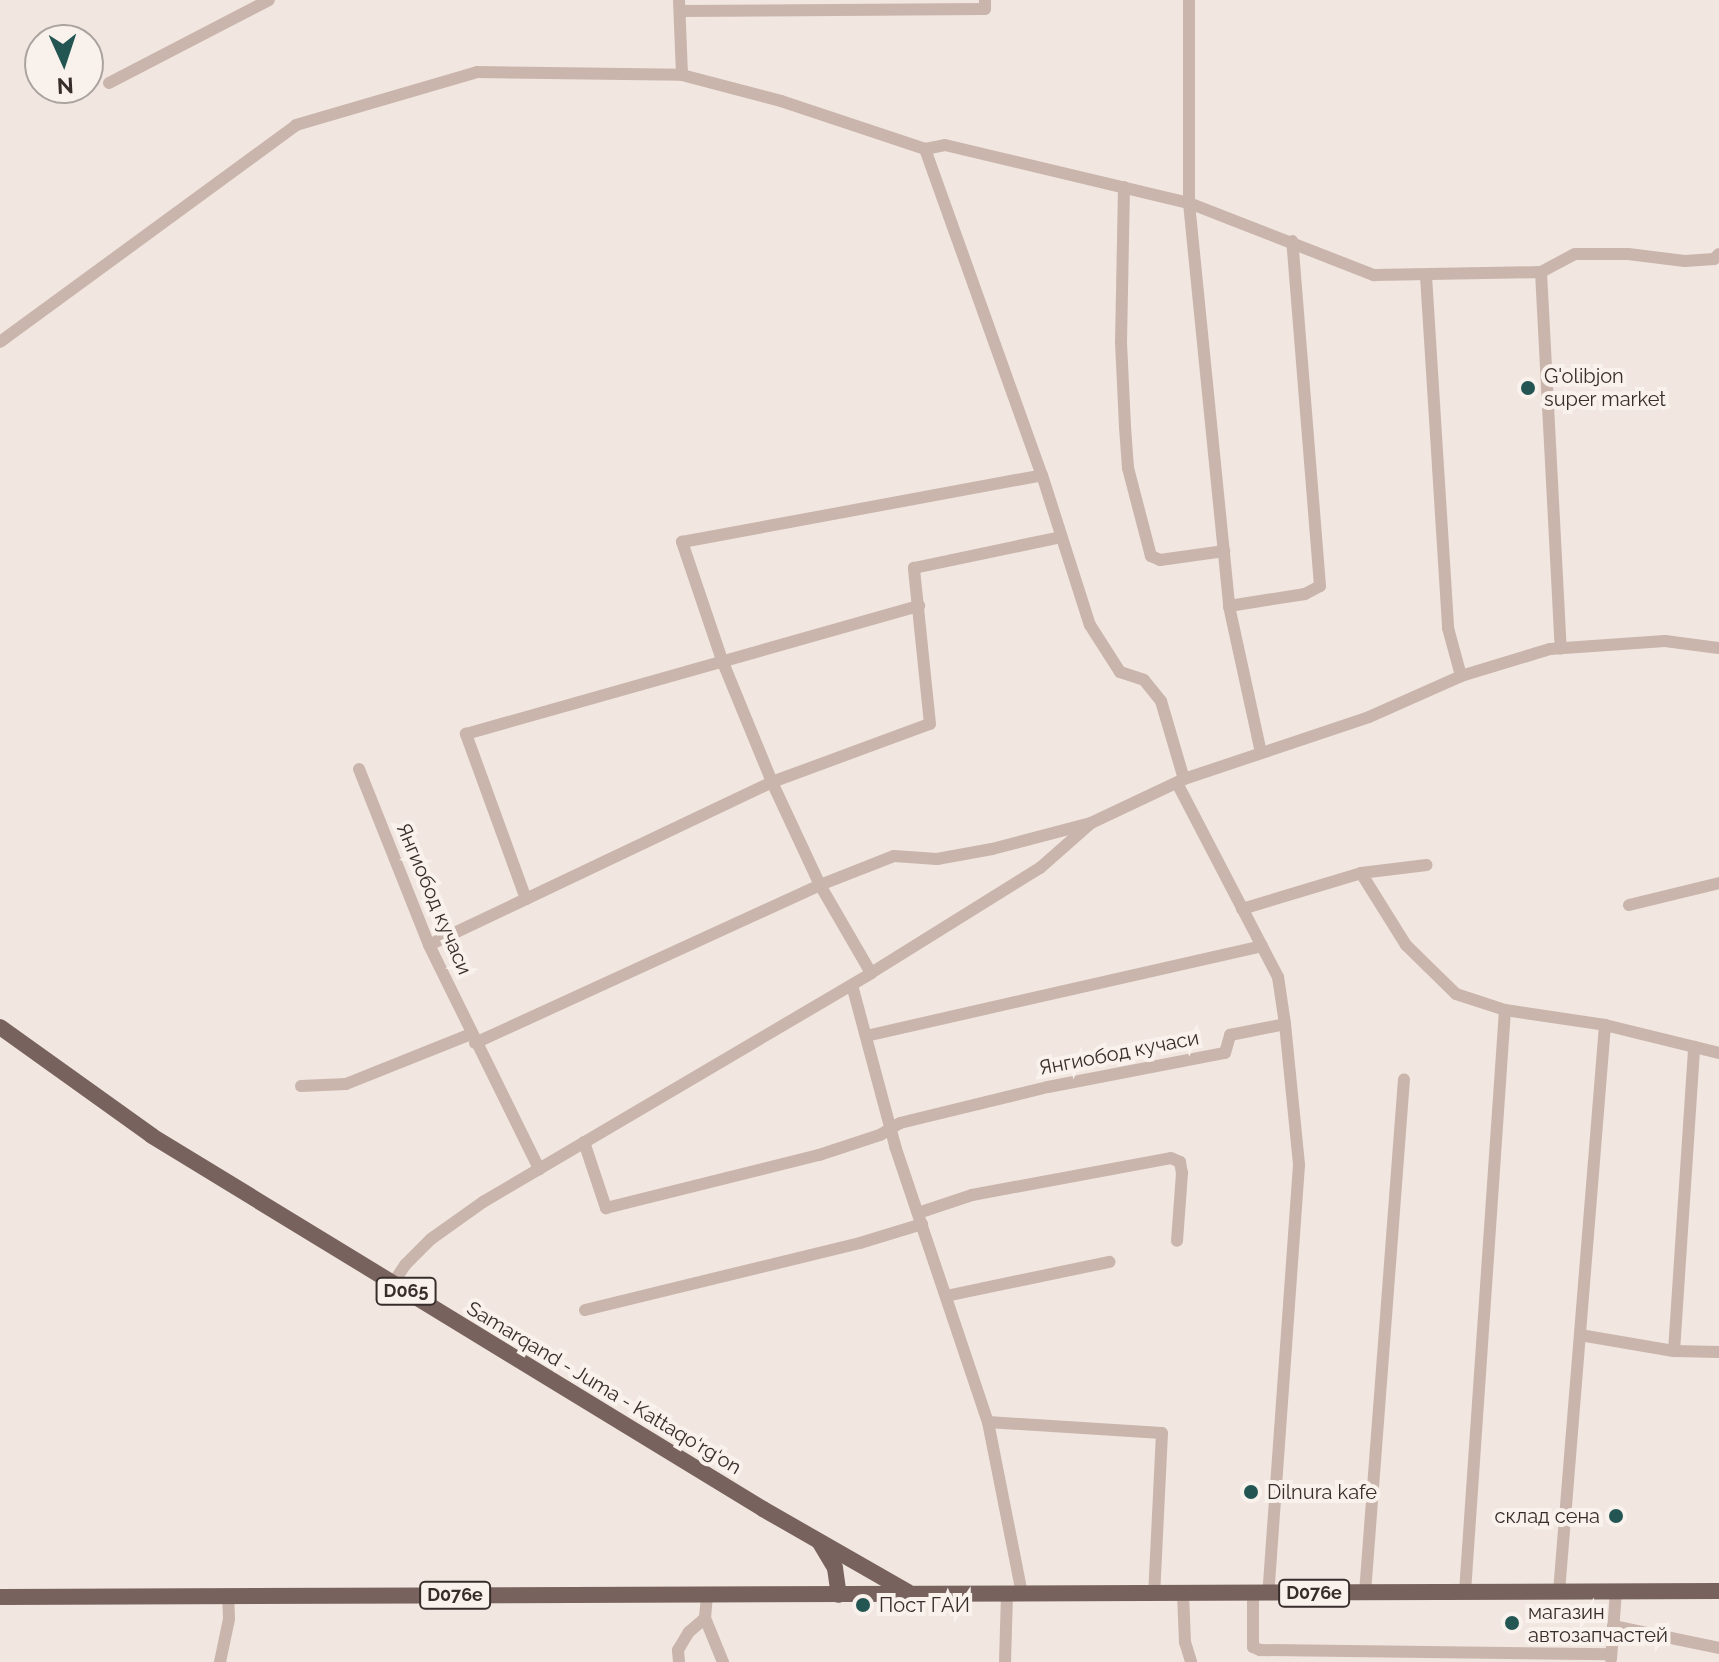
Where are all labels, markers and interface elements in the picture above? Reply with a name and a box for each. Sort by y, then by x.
north arrow [24,24,104,104]
text: N [56,73,74,99]
place label: G'olibjon super market [1544,364,1666,411]
marker: G'olibjon super market [1519,379,1537,397]
street label: Янгиобод кучаси [391,820,477,978]
street label: Янгиобод кучаси [1037,1026,1201,1080]
road number: D065 [374,1277,438,1305]
street label: Samarqand - Juma - Kattaqo‘rg‘on [462,1296,746,1480]
place label: Dilnura kafe [1267,1480,1377,1504]
marker: Dilnura kafe [1242,1483,1260,1501]
place label: склад сена [1494,1504,1600,1528]
marker: склад сена [1607,1507,1625,1525]
road number: D076e [1278,1579,1350,1607]
road number: D076e [419,1581,491,1609]
place label: Пост ГАИ [879,1593,970,1617]
marker: Пост ГАИ [854,1596,872,1614]
place label: магазин автозапчастей [1528,1600,1668,1647]
marker: магазин автозапчастей [1503,1614,1521,1632]

